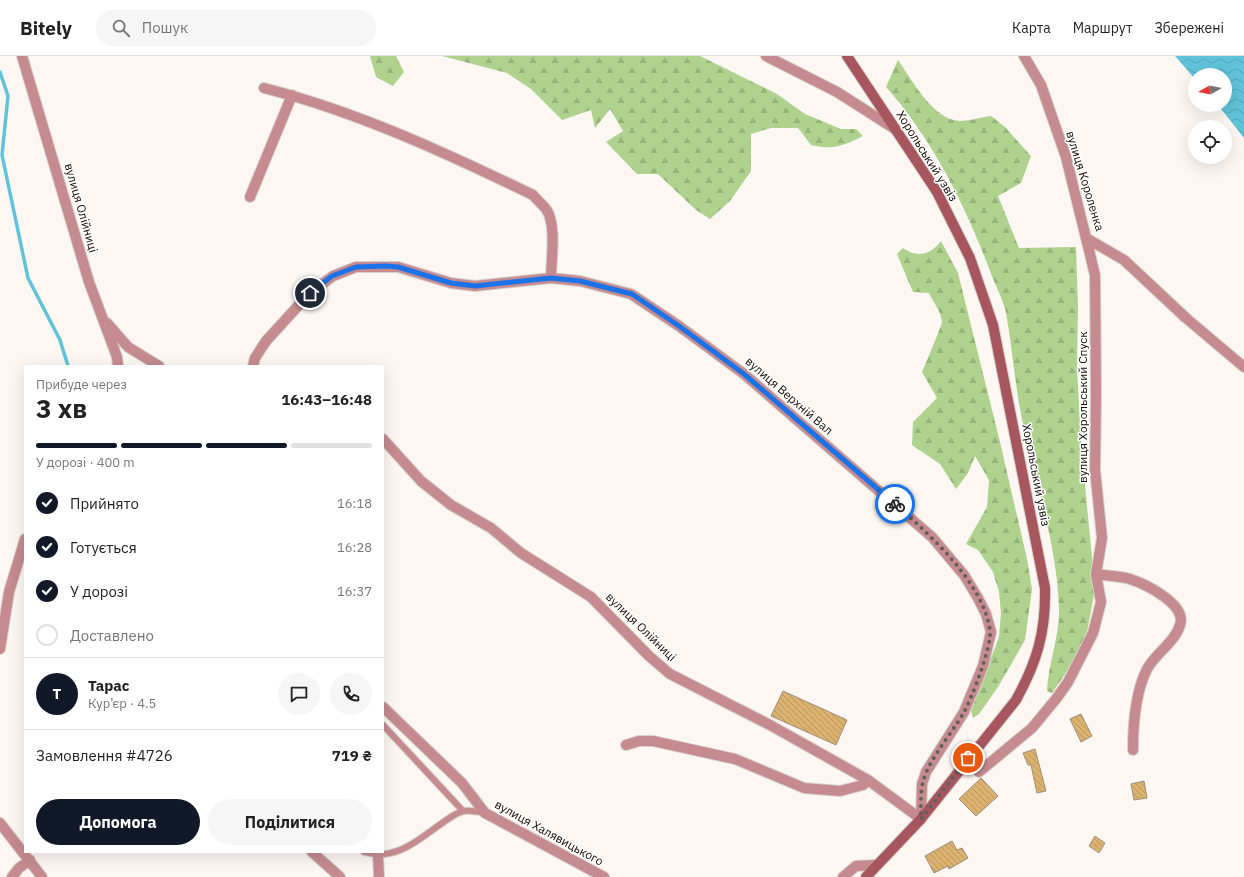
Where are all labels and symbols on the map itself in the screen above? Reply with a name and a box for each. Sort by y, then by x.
north arrow [1188,68,1232,112]
street label: Хорольський узвіз [893,108,961,204]
street label: вулиця Короленка [1063,129,1108,233]
street label: вулиця Олійниці [62,161,101,254]
pin [293,276,327,310]
street label: вулиця Хорольський Спуск [1075,331,1090,483]
street label: вулиця Верхній Вал [742,354,836,438]
street label: Хорольський узвіз [1019,422,1054,527]
courier [875,484,915,524]
street label: вулиця Олійниці [603,589,680,664]
pin [951,741,985,775]
street label: вулиця Халявицького [492,797,606,869]

